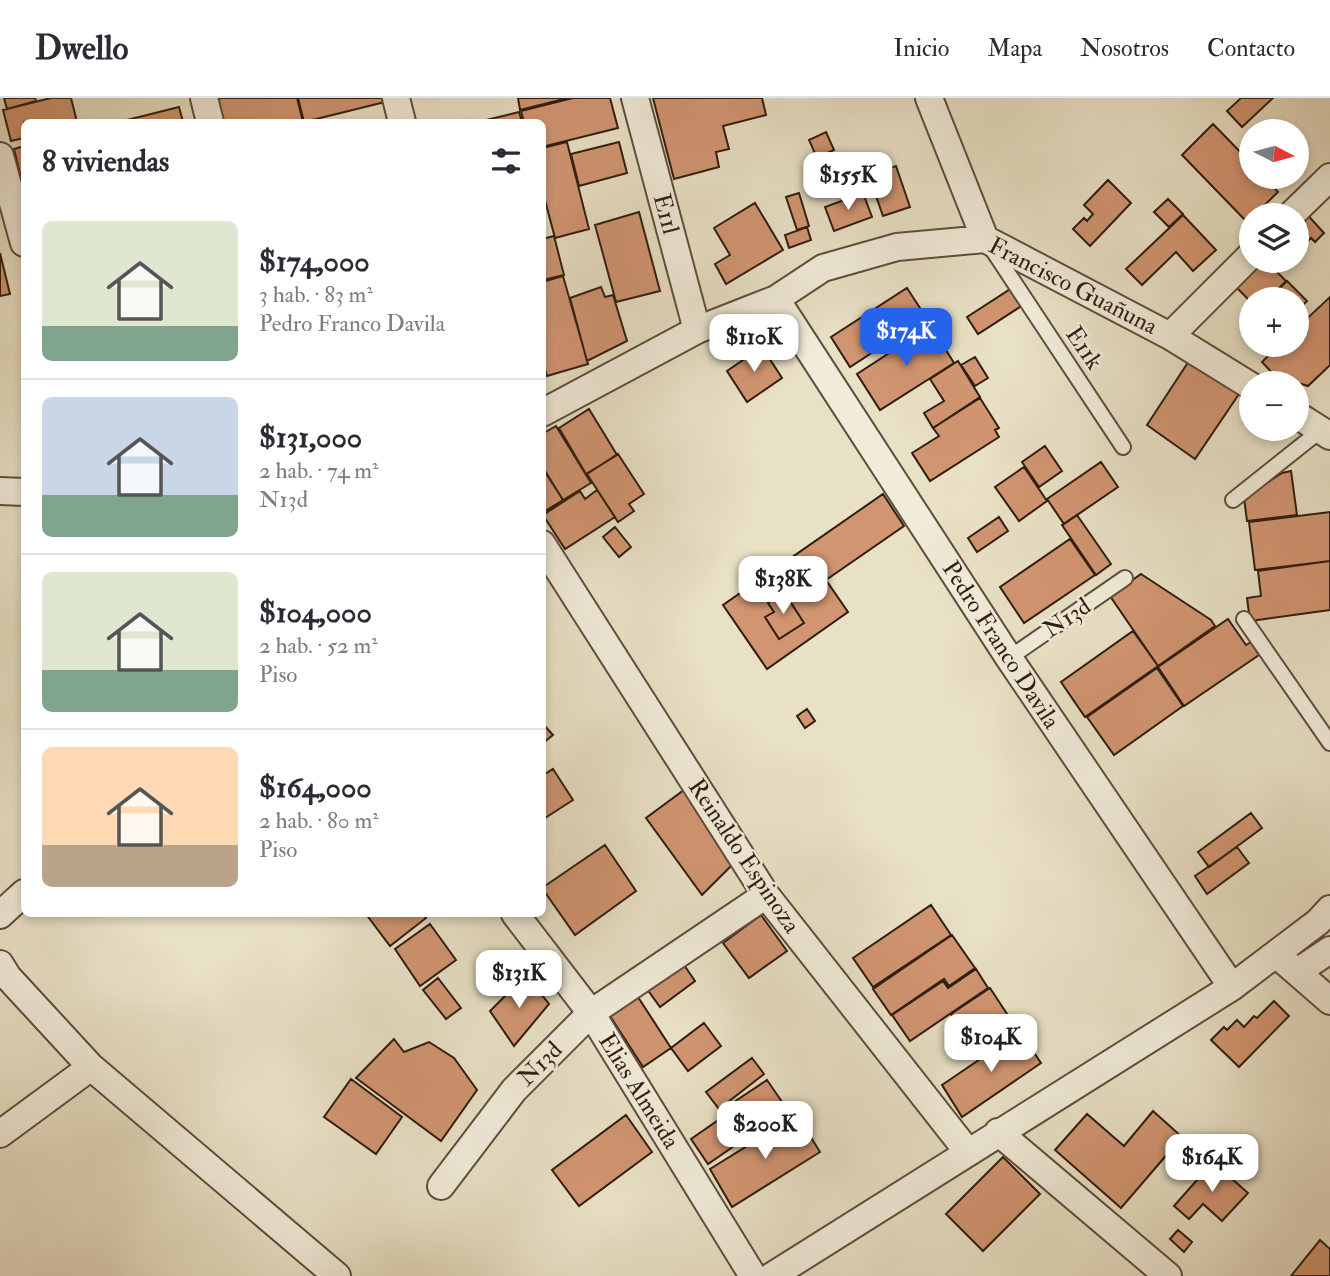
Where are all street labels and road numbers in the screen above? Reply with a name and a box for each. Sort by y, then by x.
street label: E11l [646,190,686,238]
street label: Francisco Guañuna [983,230,1164,342]
street label: E11k [1058,320,1110,376]
street label: Pedro Franco Davila [935,555,1068,736]
street label: N13d [1037,591,1097,645]
street label: Reinaldo Espinoza [681,773,808,940]
street label: Elias Almeida [591,1027,687,1156]
street label: N13d [511,1035,569,1093]

